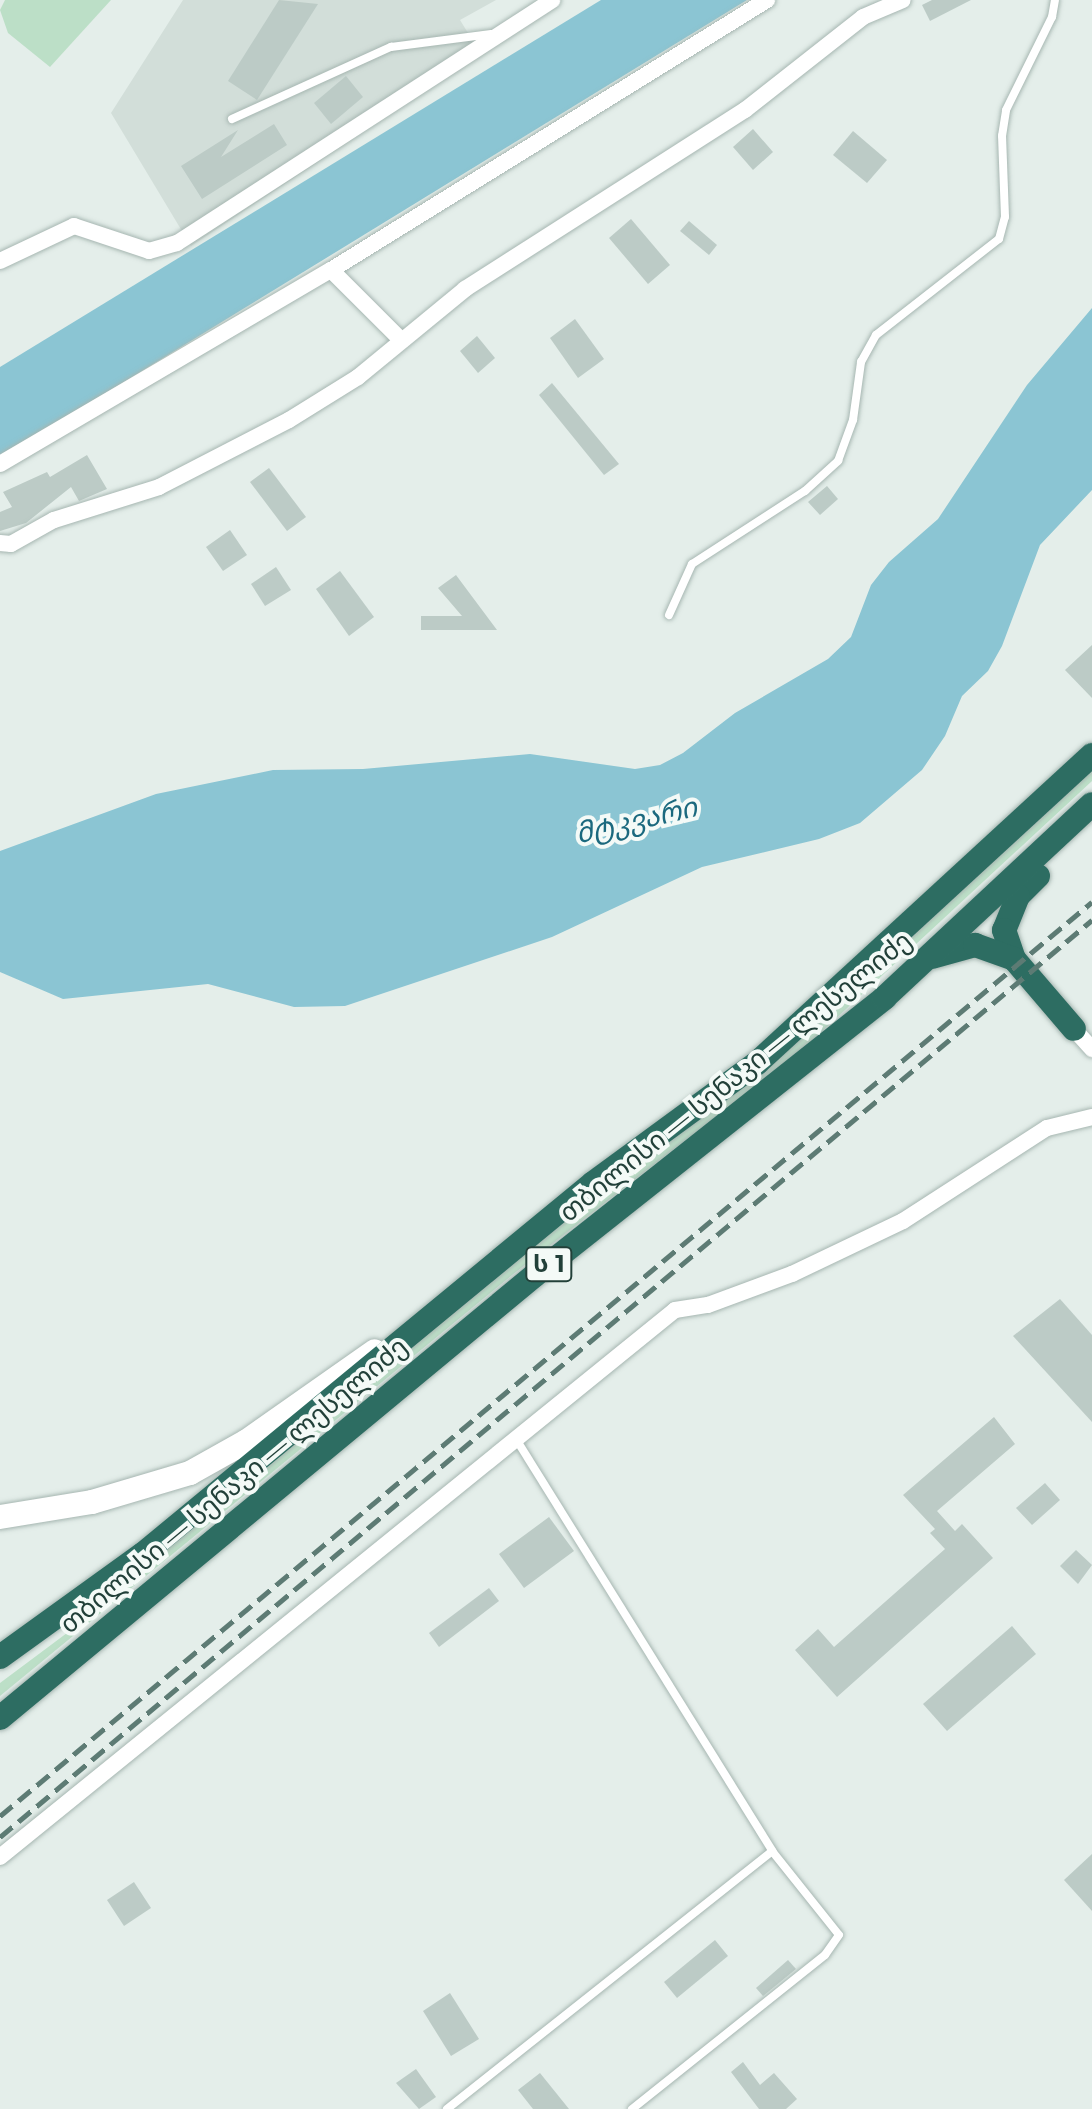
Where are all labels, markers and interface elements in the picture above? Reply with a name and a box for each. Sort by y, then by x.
water label: მტკვარი [572,790,700,850]
street label: თბილისი — სენაკი — ლესელიძე [554,925,918,1229]
road number: ს 1 [525,1244,573,1284]
street label: თბილისი — სენაკი — ლესელიძე [54,1331,414,1641]

